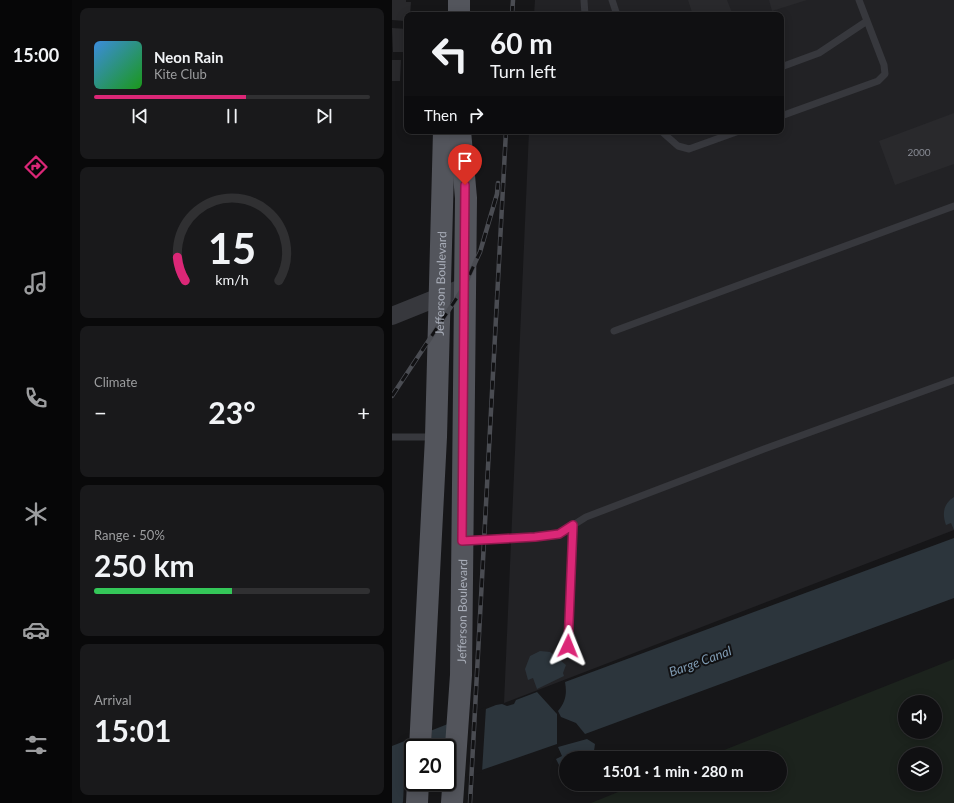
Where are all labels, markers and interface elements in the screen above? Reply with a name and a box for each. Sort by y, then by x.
text: 60 m [490,26,553,60]
icon: left [424,28,476,80]
text: 15:00 [13,44,59,66]
text: Neon Rain [154,48,223,66]
text: Turn left [490,60,556,82]
text: Kite Club [154,66,207,82]
icon: right [465,104,487,126]
icon: previous [129,105,151,127]
icon: pause [221,105,243,127]
icon: next [313,105,335,127]
text: Then [424,106,457,124]
pin [448,144,482,185]
house number: 2000 [907,146,931,158]
icon: arrive [454,150,476,172]
icon: directions [22,153,50,181]
text: 15 [208,222,256,272]
street label: Jefferson Boulevard [431,231,449,336]
icon: music [22,269,50,297]
text: km/h [215,270,249,287]
text: Climate [94,374,137,390]
icon: phone [22,384,50,412]
text: 23° [208,394,256,430]
text: − [94,399,107,426]
text: + [357,399,370,426]
icon: climate [22,500,50,528]
text: Range · 50% [94,527,165,543]
text: 250 km [94,547,195,583]
street label: Jefferson Boulevard [454,559,470,664]
icon: car [22,616,50,644]
position arrow [547,625,589,667]
water label: Barge Canal [667,642,733,680]
text: Arrival [94,692,131,708]
map controls [898,695,942,791]
button: sound [898,695,942,739]
text: 15:01 [94,712,171,748]
icon: filters [22,731,50,759]
speed limit sign: 20 [404,739,456,791]
button: layers [898,747,942,791]
text: 15:01 · 1 min · 280 m [603,762,743,780]

